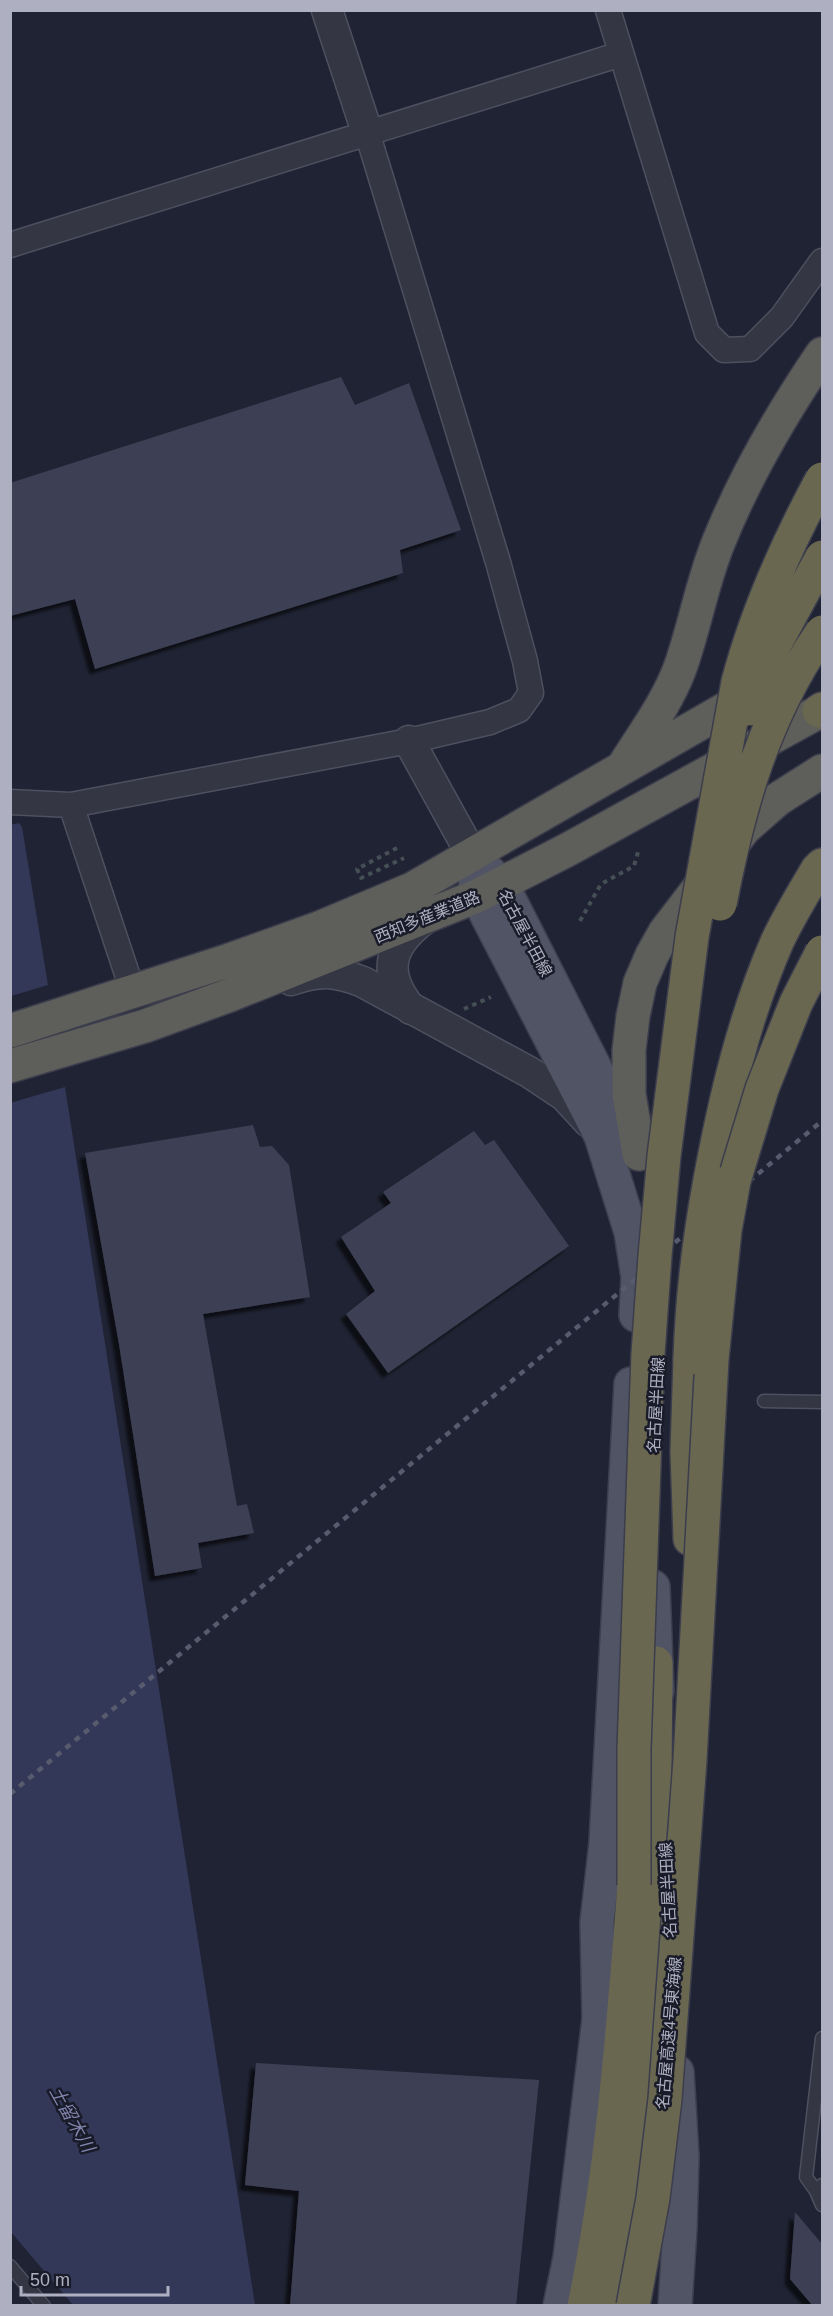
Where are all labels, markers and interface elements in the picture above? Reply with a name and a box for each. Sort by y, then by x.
street label: 名古屋半田線 [495,887,555,979]
street label: 西知多産業道路 [372,888,482,946]
street label: 名古屋半田線 [645,1357,667,1453]
street label: 名古屋半田線 [657,1842,679,1938]
street label: 名古屋高速4号東海線 [654,1956,684,2110]
water label: 土留木川 [46,2083,99,2157]
scale bar [21,2259,168,2297]
text: 50 m [30,2270,70,2290]

